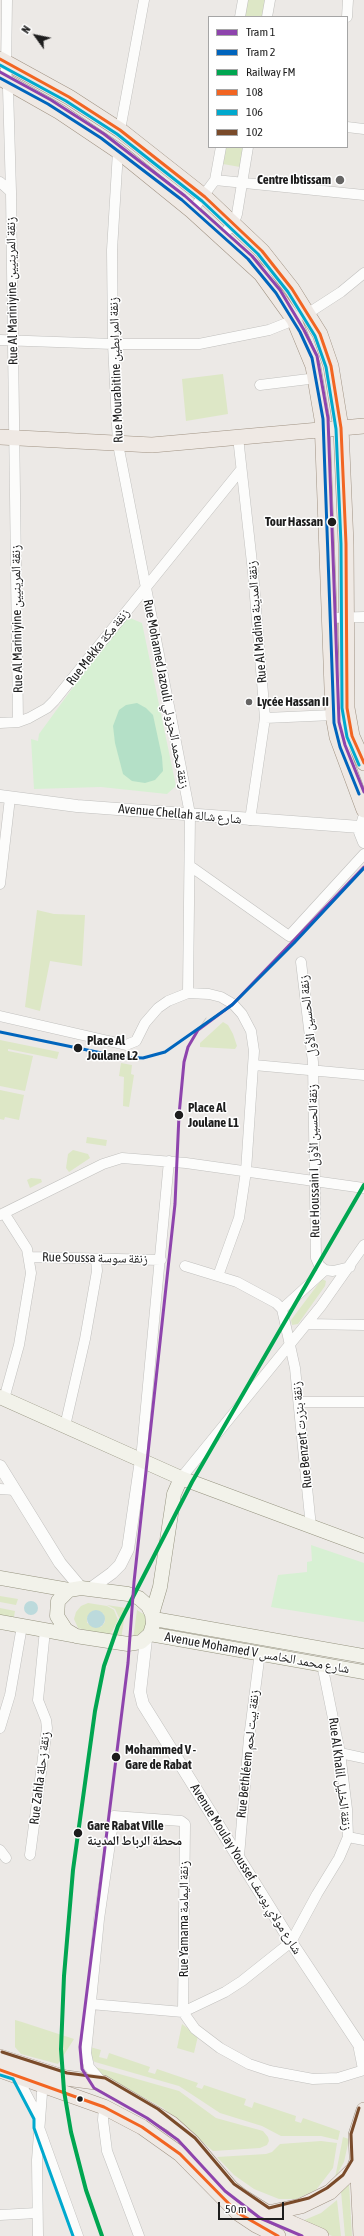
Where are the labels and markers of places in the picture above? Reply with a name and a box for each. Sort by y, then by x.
place label: Centre Ibtissam [257,172,331,188]
marker: Centre Ibtissam [334,174,346,186]
place label: Tour Hassan [265,514,323,530]
marker: Tour Hassan [326,516,338,528]
place label: Lycée Hassan II [257,694,329,710]
marker: Lycée Hassan II [244,697,254,707]
place label: Place Al Joulane L2 [87,1033,138,1064]
marker: Place Al Joulane L2 [72,1042,84,1054]
place label: Place Al Joulane L1 [188,1100,239,1131]
marker: Place Al Joulane L1 [173,1109,185,1121]
place label: Mohammed V - Gare de Rabat [125,1742,196,1773]
marker: Mohammed V - Gare de Rabat [110,1751,122,1763]
place label: Gare Rabat Ville محطة الرباط المدينة [87,1818,182,1849]
marker: Gare Rabat Ville محطة الرباط المدينة [72,1827,84,1839]
unlabelled marker [75,2094,85,2104]

